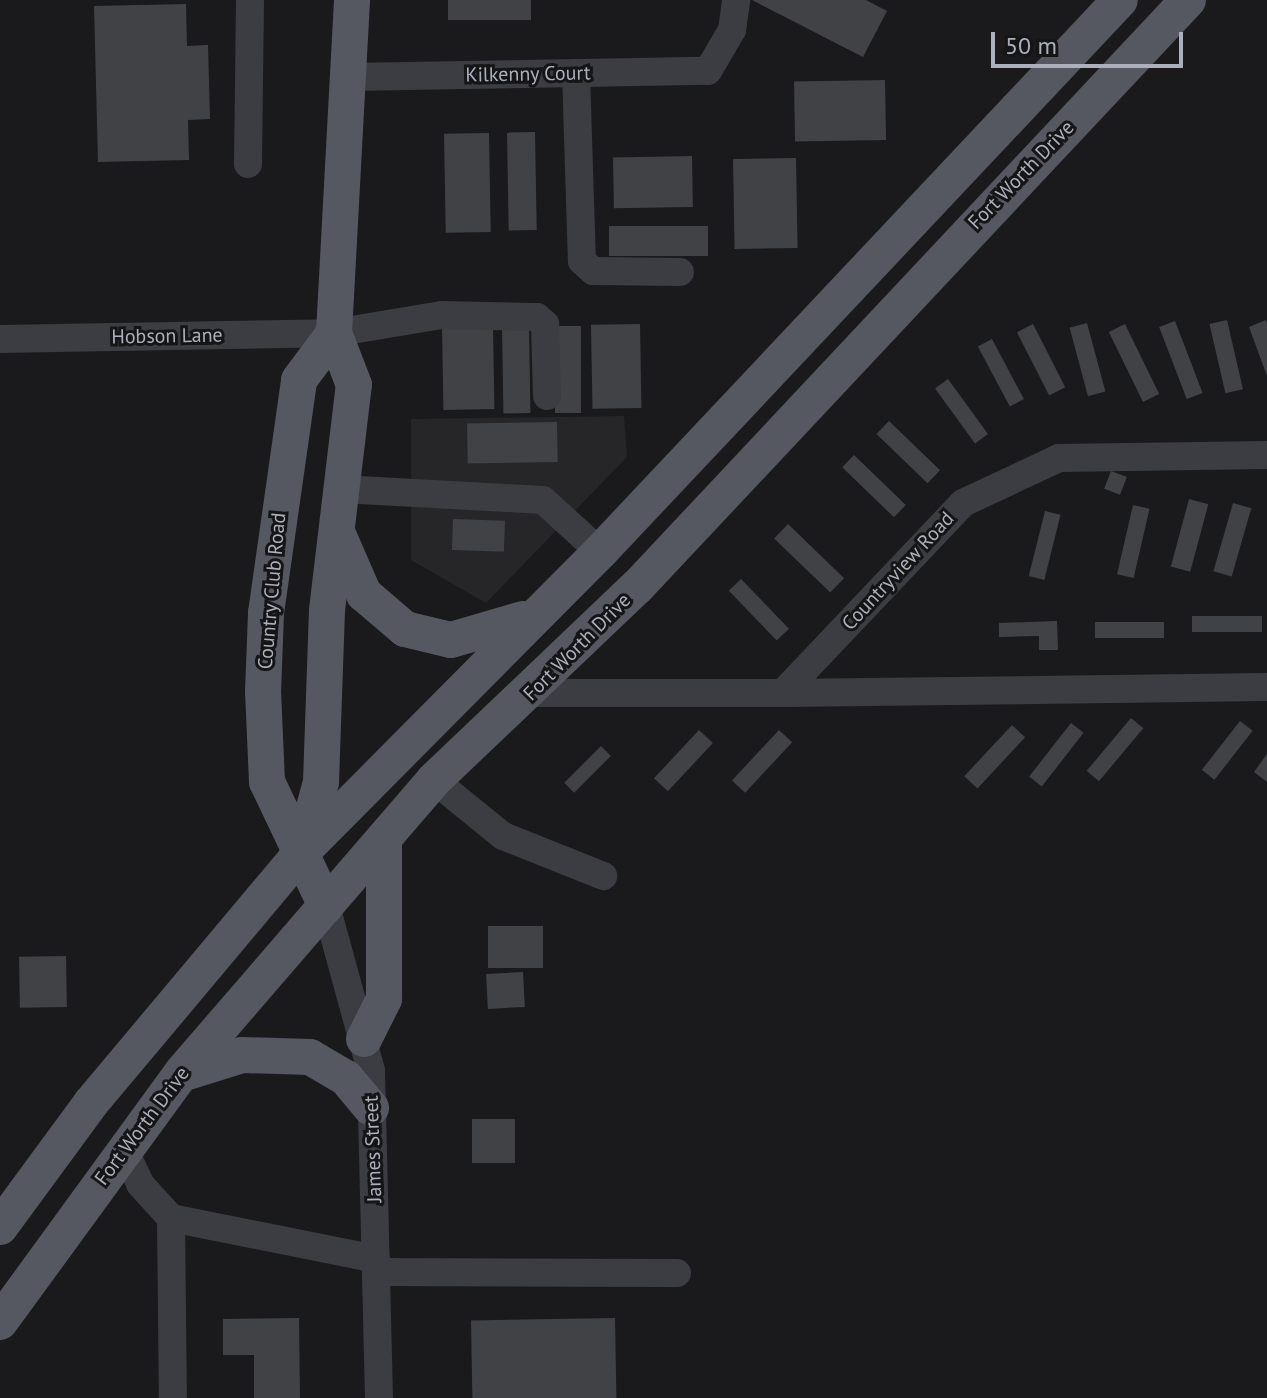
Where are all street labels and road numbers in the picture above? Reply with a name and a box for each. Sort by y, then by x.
street label: Kilkenny Court [465,61,591,87]
street label: Fort Worth Drive [963,115,1079,235]
street label: Hobson Lane [111,323,223,349]
street label: Countryview Road [837,507,959,635]
street label: Country Club Road [253,511,291,671]
street label: Fort Worth Drive [518,588,636,706]
street label: Fort Worth Drive [90,1062,194,1190]
street label: James Street [359,1095,387,1203]

